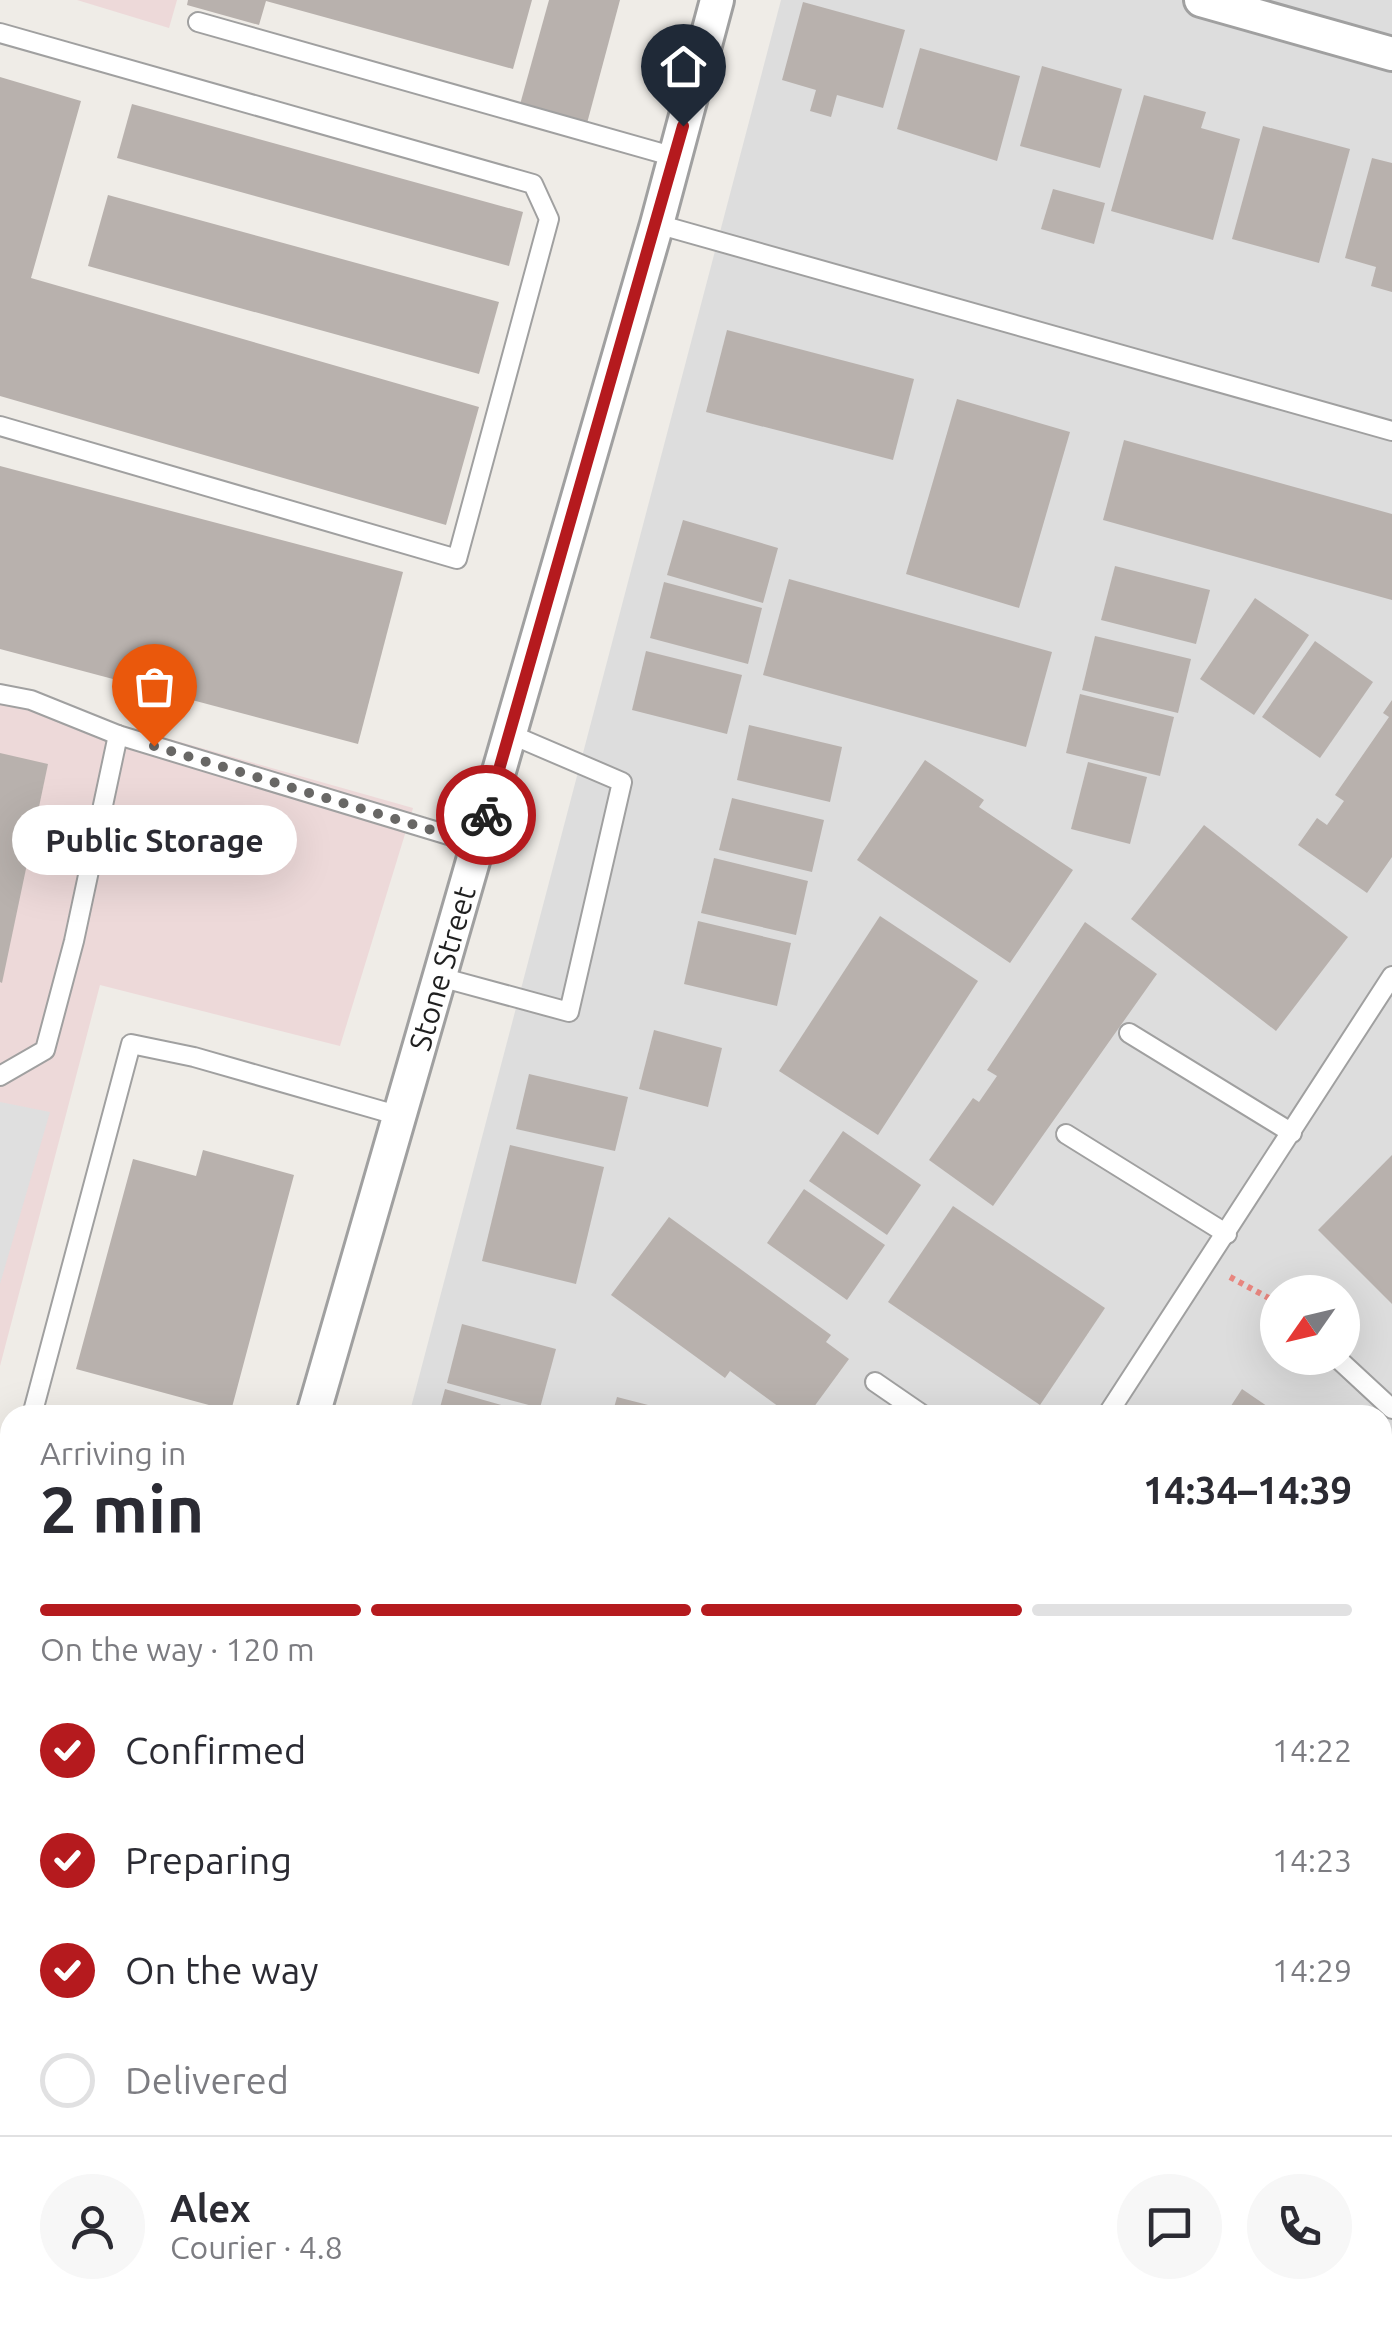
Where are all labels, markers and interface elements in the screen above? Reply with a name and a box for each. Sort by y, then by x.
pin [641,24,726,127]
icon: home [656,39,711,94]
pin [112,644,197,747]
icon: bag [127,659,182,714]
courier [436,765,536,865]
icon: bike [459,788,514,843]
callout: Public Storage [12,806,296,876]
text: Public Storage [45,822,264,858]
street label: Stone Street [402,882,482,1054]
north arrow [1260,1275,1360,1375]
map controls [1260,1275,1360,1375]
text: Arriving in [40,1435,186,1471]
text: 14:34–14:39 [1143,1469,1352,1511]
text: 2 min [40,1472,204,1545]
text: On the way · 120 m [40,1631,315,1667]
icon: check [40,1723,95,1778]
text: Confirmed [125,1729,306,1771]
text: 14:22 [1272,1732,1352,1768]
icon: check [40,1833,95,1888]
text: Preparing [125,1839,292,1881]
text: 14:23 [1272,1842,1352,1878]
icon: check [40,1943,95,1998]
text: On the way [125,1949,318,1991]
text: 14:29 [1272,1952,1352,1988]
text: Delivered [125,2059,289,2101]
button: person [40,2174,145,2279]
button: chat [1117,2174,1222,2279]
button: phone [1247,2174,1352,2279]
text: Alex [170,2187,251,2229]
text: Courier · 4.8 [170,2229,343,2265]

